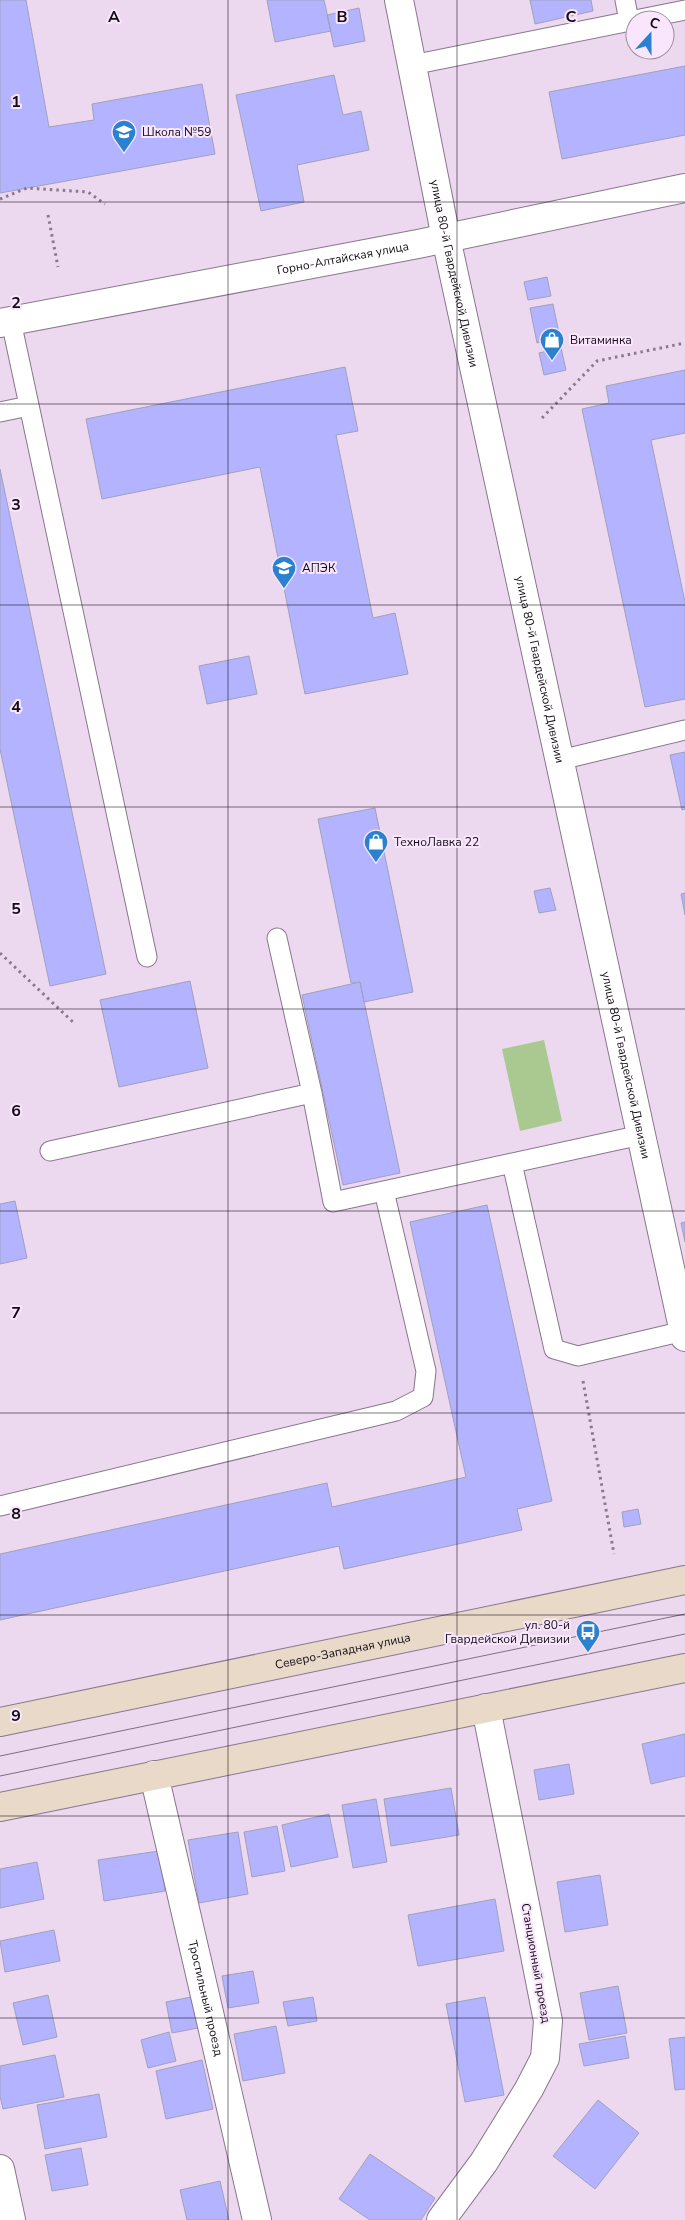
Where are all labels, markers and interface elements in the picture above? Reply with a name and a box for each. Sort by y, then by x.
text: A [108,6,120,28]
text: B [336,6,348,28]
text: C [566,6,577,28]
north arrow [625,10,675,60]
text: С [647,13,663,34]
text: 1 [11,91,21,113]
school or university icon: Школа №59 [111,119,137,153]
place label: Школа №59 [142,124,211,140]
street label: улица 80-й Гвардейской Дивизии [427,178,482,369]
street label: Горно-Алтайская улица [276,238,410,278]
text: 2 [11,292,21,314]
shop icon: Витаминка [539,327,565,361]
place label: Витаминка [570,332,632,348]
text: 3 [11,494,21,516]
school or university icon: АПЭК [271,555,297,589]
place label: АПЭК [302,560,336,576]
street label: улица 80-й Гвардейской Дивизии [512,574,568,765]
text: 4 [11,696,21,718]
shop icon: ТехноЛавка 22 [363,829,389,863]
place label: ТехноЛавка 22 [394,834,479,850]
text: 5 [11,898,21,920]
street label: улица 80-й Гвардейской Дивизии [598,970,654,1160]
text: 6 [11,1100,21,1122]
text: 7 [11,1302,21,1324]
text: 8 [11,1503,21,1525]
place label: ул. 80-й Гвардейской Дивизии [445,1617,570,1647]
bus stop icon: ул. 80-й Гвардейской Дивизии [575,1619,601,1653]
street label: Северо-Западная улица [273,1629,412,1673]
text: 9 [11,1705,21,1727]
street label: Станционный проезд [518,1902,554,2024]
street label: Тростильный проезд [185,1939,227,2057]

